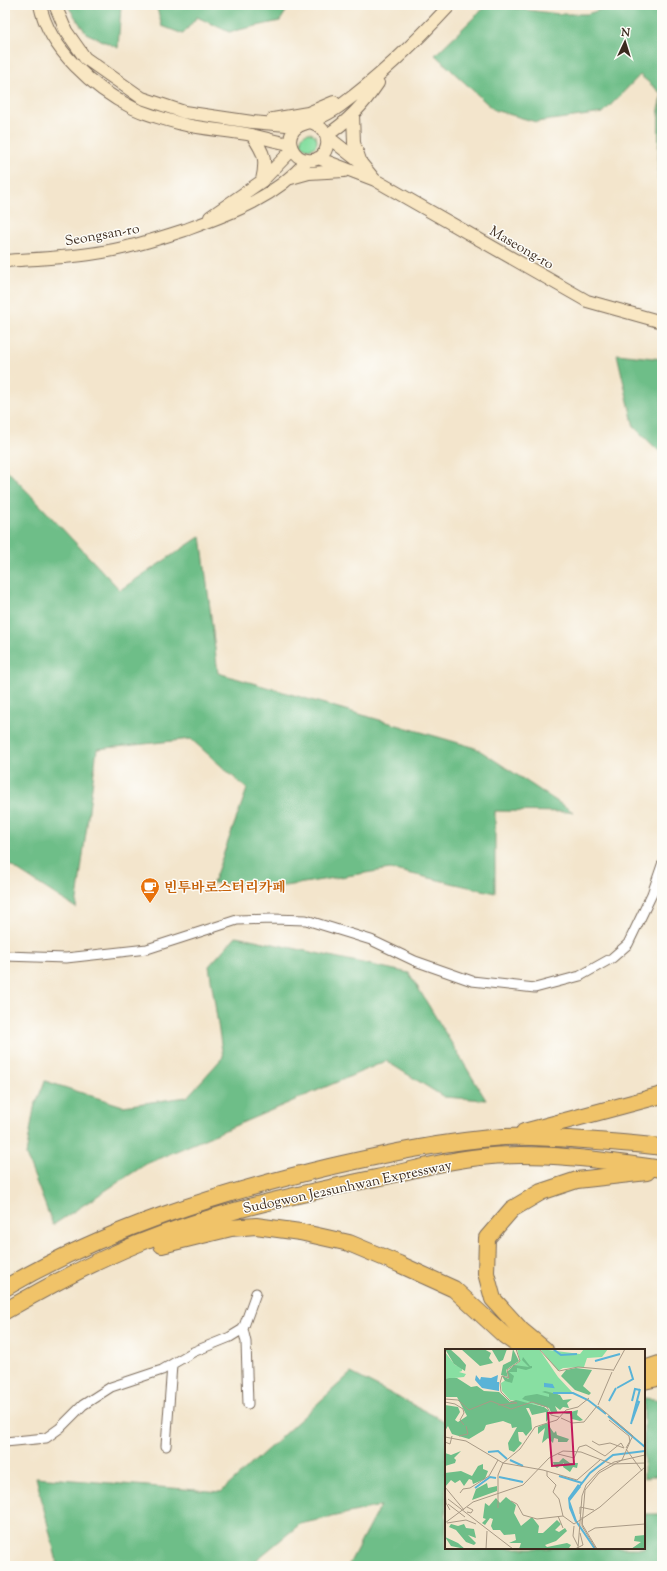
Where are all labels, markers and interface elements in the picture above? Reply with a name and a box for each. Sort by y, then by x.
north arrow [605,22,645,62]
text: N [620,25,631,41]
street label: Seongsan-ro [64,220,141,252]
street label: Maseong-ro [485,222,557,275]
cafe icon: 빈투바로스터리카페 [139,876,161,904]
place label: 빈투바로스터리카페 [164,879,286,899]
street label: Sudogwon Je2sunhwan Expressway [241,1156,454,1220]
inset map [445,1349,645,1549]

